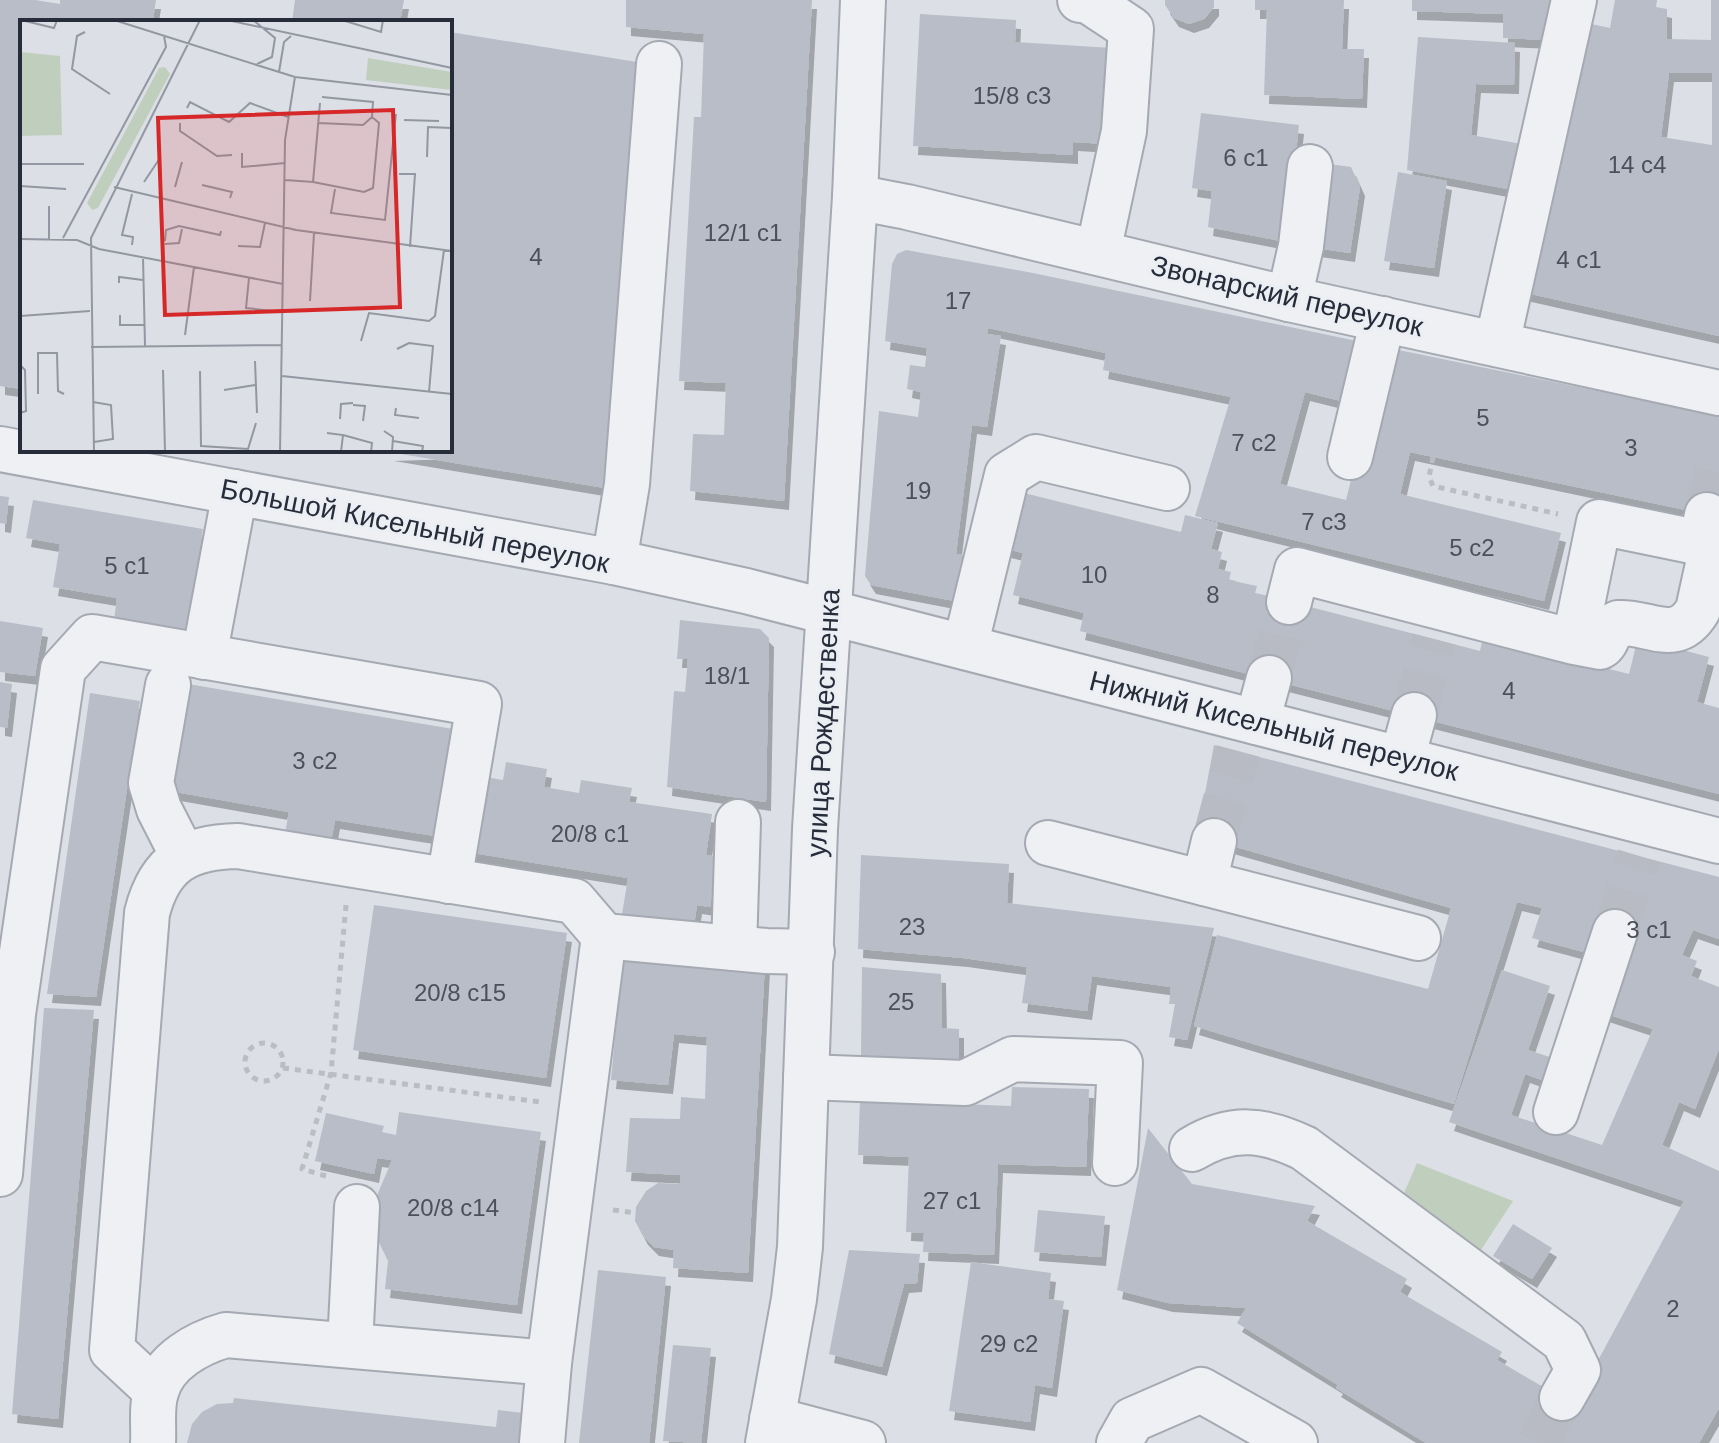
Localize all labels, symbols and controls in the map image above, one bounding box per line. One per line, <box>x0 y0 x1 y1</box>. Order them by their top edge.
inset map <box>20 20 452 452</box>
house number: 15/8 с3 <box>973 82 1051 109</box>
house number: 6 с1 <box>1223 144 1269 171</box>
house number: 14 с4 <box>1608 151 1666 178</box>
house number: 12/1 с1 <box>704 219 782 246</box>
house number: 4 <box>529 243 543 270</box>
house number: 4 с1 <box>1556 246 1602 273</box>
street label: Звонарский переулок <box>1148 250 1427 343</box>
house number: 17 <box>945 287 971 314</box>
house number: 5 <box>1476 404 1490 431</box>
house number: 7 с2 <box>1231 429 1277 456</box>
house number: 3 <box>1624 434 1638 461</box>
street label: Большой Кисельный переулок <box>218 473 613 579</box>
house number: 19 <box>905 477 931 504</box>
house number: 7 с3 <box>1301 508 1347 535</box>
house number: 5 с2 <box>1449 534 1495 561</box>
house number: 5 с1 <box>104 552 150 579</box>
house number: 10 <box>1081 561 1107 588</box>
house number: 8 <box>1206 581 1220 608</box>
street label: улица Рождественка <box>800 587 846 858</box>
house number: 18/1 <box>704 662 750 689</box>
street label: Нижний Кисельный переулок <box>1086 665 1462 787</box>
house number: 4 <box>1502 677 1516 704</box>
house number: 3 с2 <box>292 747 338 774</box>
house number: 20/8 с1 <box>551 820 629 847</box>
house number: 23 <box>899 913 925 940</box>
house number: 3 с1 <box>1626 916 1672 943</box>
house number: 20/8 с15 <box>414 979 506 1006</box>
house number: 25 <box>888 988 914 1015</box>
house number: 27 с1 <box>923 1187 981 1214</box>
house number: 20/8 с14 <box>407 1194 499 1221</box>
house number: 2 <box>1666 1295 1680 1322</box>
house number: 29 с2 <box>980 1330 1038 1357</box>

